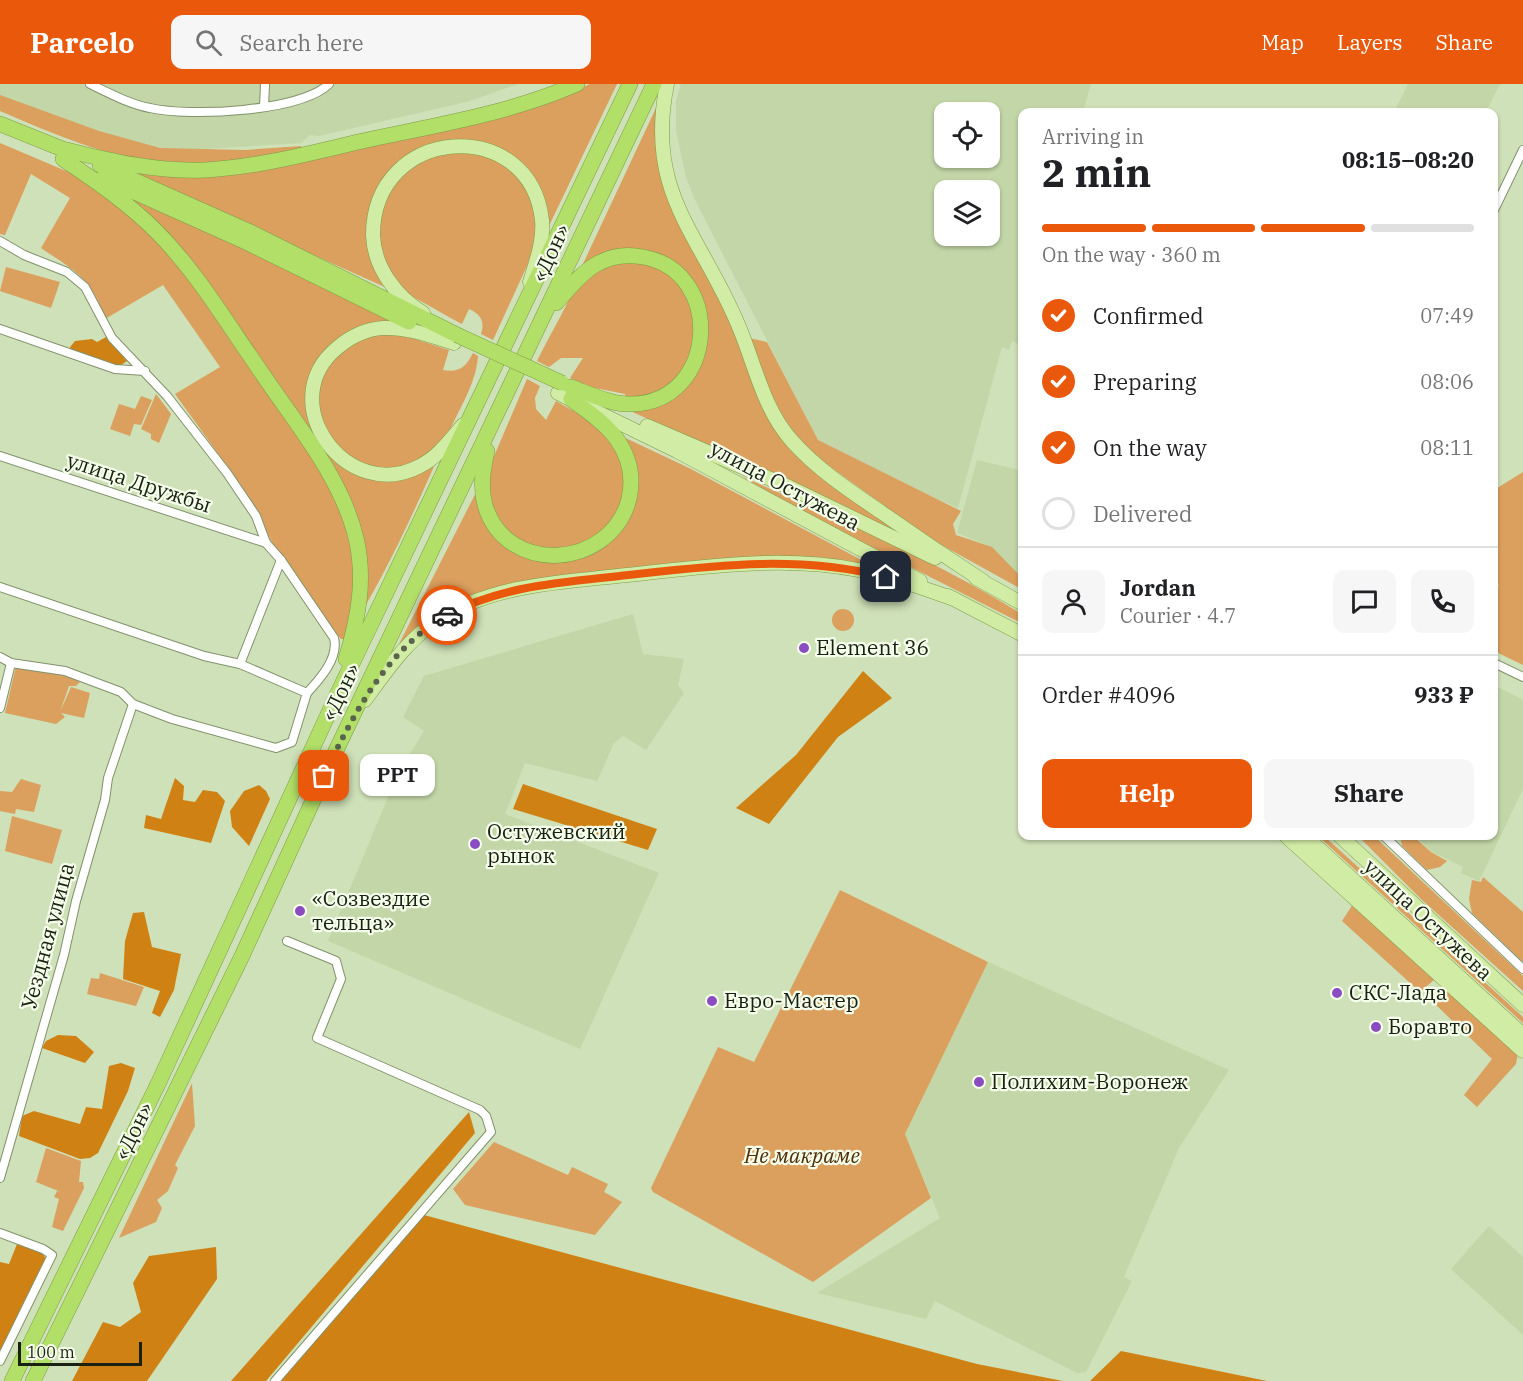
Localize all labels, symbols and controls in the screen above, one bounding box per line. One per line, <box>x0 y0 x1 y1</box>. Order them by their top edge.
search box <box>171 15 591 69</box>
text: Parcelo <box>30 24 135 61</box>
icon: search <box>192 26 225 59</box>
text: Search here <box>240 28 364 57</box>
text: Map <box>1261 28 1304 56</box>
text: Layers <box>1337 28 1403 56</box>
text: Share <box>1436 28 1493 56</box>
map controls <box>934 102 1000 246</box>
button: locate <box>934 102 1000 168</box>
text: Arriving in <box>1042 123 1144 150</box>
text: 08:15–08:20 <box>1342 145 1474 174</box>
text: 2 min <box>1042 147 1151 198</box>
button: layers <box>934 180 1000 246</box>
street label: «Дон» <box>525 219 576 286</box>
text: On the way · 360 m <box>1042 241 1221 268</box>
icon: check <box>1042 299 1075 332</box>
text: Confirmed <box>1093 301 1204 330</box>
text: 07:49 <box>1420 302 1474 329</box>
icon: check <box>1042 365 1075 398</box>
text: Preparing <box>1093 367 1197 396</box>
text: 08:06 <box>1420 368 1474 395</box>
icon: check <box>1042 431 1075 464</box>
text: On the way <box>1093 433 1207 462</box>
street label: улица Остужева <box>705 434 866 537</box>
text: 08:11 <box>1420 434 1474 461</box>
street label: улица Дружбы <box>63 445 215 519</box>
text: Delivered <box>1093 499 1192 528</box>
pin <box>860 551 911 602</box>
icon: home <box>869 560 902 593</box>
button: person <box>1042 570 1105 633</box>
button: chat <box>1333 570 1396 633</box>
button: phone <box>1411 570 1474 633</box>
text: Jordan <box>1120 573 1196 602</box>
courier <box>417 585 477 645</box>
icon: car <box>431 599 464 632</box>
text: Courier · 4.7 <box>1120 602 1236 629</box>
place label: Element 36 <box>816 633 929 661</box>
marker: Element 36 <box>797 641 811 655</box>
street label: «Дон» <box>314 658 366 725</box>
text: Order #4096 <box>1042 680 1176 709</box>
text: 933 ₽ <box>1414 680 1474 709</box>
pin <box>298 750 349 801</box>
callout: РРТ <box>360 755 435 797</box>
icon: bag <box>307 759 340 792</box>
button: Help <box>1042 759 1252 828</box>
button: Share <box>1264 759 1474 828</box>
text: РРТ <box>377 761 418 788</box>
place label: Остужевский рынок <box>487 817 626 869</box>
marker: Остужевский рынок <box>468 837 482 851</box>
street label: улица Остужева <box>1358 852 1499 986</box>
street label: Уездная улица <box>14 859 80 1012</box>
place label: «Созвездие тельца» <box>312 884 430 936</box>
marker: «Созвездие тельца» <box>293 904 307 918</box>
place label: СКС-Лада <box>1349 978 1447 1006</box>
place label: Евро-Мастер <box>724 986 859 1014</box>
marker: СКС-Лада <box>1330 986 1344 1000</box>
marker: Евро-Мастер <box>705 994 719 1008</box>
place label: Боравто <box>1388 1012 1472 1040</box>
marker: Боравто <box>1369 1020 1383 1034</box>
place label: Полихим-Воронеж <box>991 1067 1188 1095</box>
marker: Полихим-Воронеж <box>972 1075 986 1089</box>
street label: «Дон» <box>107 1097 159 1164</box>
park label: Не макраме <box>743 1141 861 1169</box>
scale bar <box>18 1339 142 1366</box>
text: 100 m <box>27 1342 75 1362</box>

